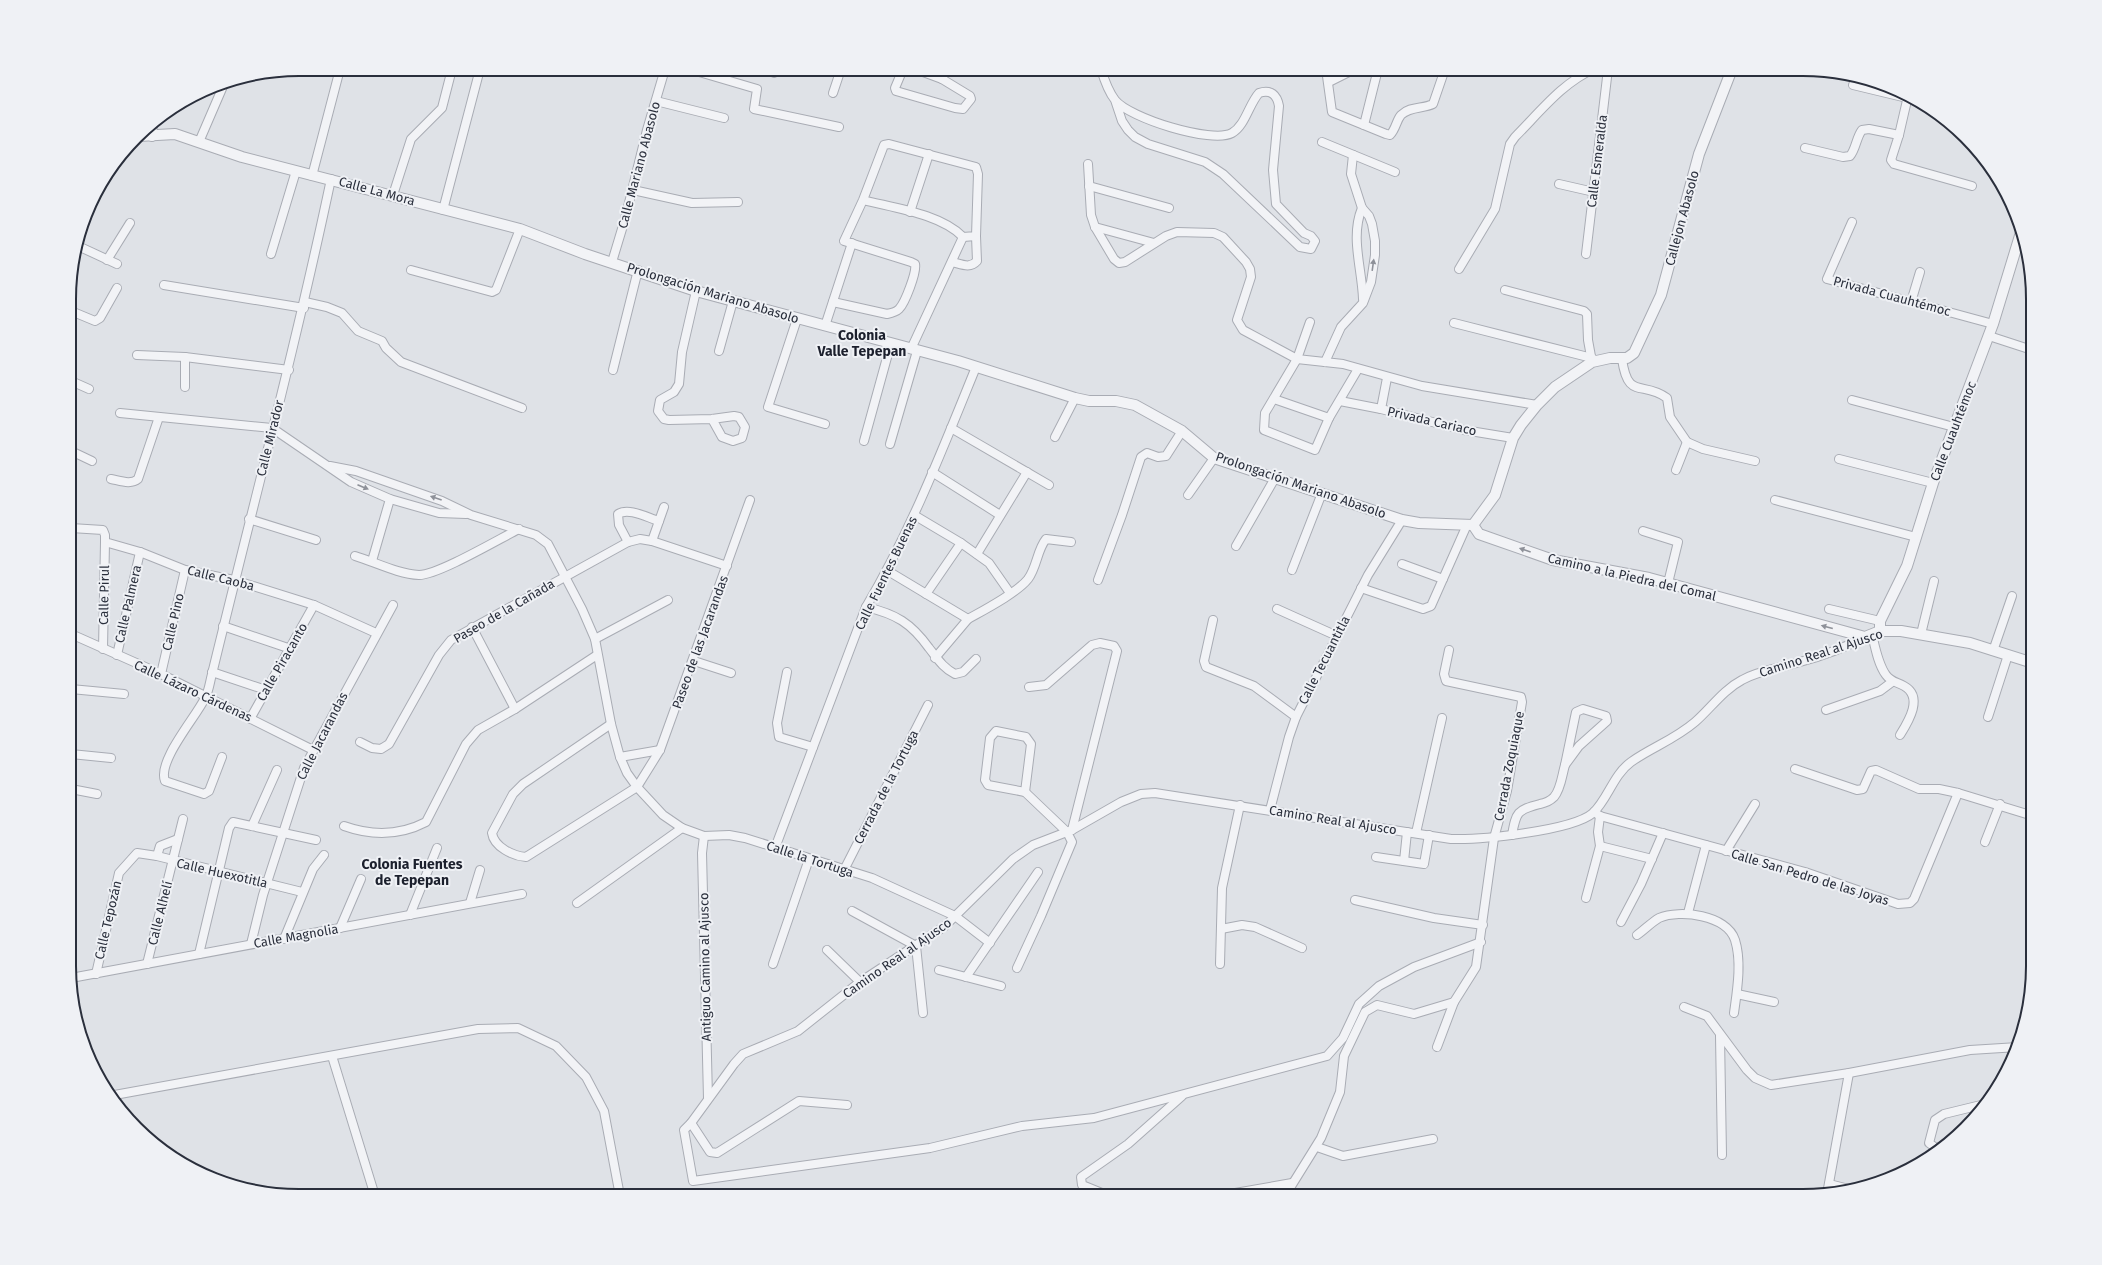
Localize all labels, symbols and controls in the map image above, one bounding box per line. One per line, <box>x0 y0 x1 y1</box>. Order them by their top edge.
street label: Calle Mariano Abasolo <box>615 100 663 230</box>
street label: Calle Esmeralda <box>1584 114 1610 208</box>
street label: Callejon Abasolo <box>1662 169 1702 267</box>
street label: Calle La Mora <box>337 174 417 208</box>
one-way arrow <box>1370 259 1376 272</box>
street label: Prolongación Mariano Abasolo <box>625 260 801 326</box>
street label: Privada Cuauhtémoc <box>1832 273 1952 319</box>
district label: Colonia Valle Tepepan <box>817 327 906 360</box>
street label: Calle Cuauhtémoc <box>1927 379 1979 483</box>
street label: Calle Mirador <box>253 398 287 478</box>
street label: Privada Cariaco <box>1386 403 1478 439</box>
street label: Prolongación Mariano Abasolo <box>1214 449 1388 521</box>
one-way arrow <box>357 484 369 491</box>
one-way arrow <box>429 495 441 501</box>
street label: Calle Fuentes Buenas <box>852 514 920 632</box>
one-way arrow <box>1519 547 1531 553</box>
street label: Camino a la Piedra del Comal <box>1546 550 1718 604</box>
street label: Calle Caoba <box>186 562 256 594</box>
street label: Calle Palmera <box>112 564 144 644</box>
street label: Calle Pirul <box>96 565 112 625</box>
street label: Paseo de las Jacarandas <box>669 573 731 711</box>
street label: Paseo de la Cañada <box>451 576 557 646</box>
street label: Calle Pino <box>159 592 187 652</box>
street label: Calle Tecuantitla <box>1295 613 1353 707</box>
street label: Calle Piracanto <box>254 620 310 704</box>
one-way arrow <box>1821 624 1833 630</box>
street label: Camino Real al Ajusco <box>1757 626 1885 680</box>
street label: Calle Lázaro Cárdenas <box>132 657 254 725</box>
street label: Calle Jacarandas <box>293 690 351 782</box>
street label: Cerrada Zoquiaque <box>1491 710 1527 822</box>
street label: Cerrada de la Tortuga <box>851 727 921 847</box>
street label: Camino Real al Ajusco <box>1268 803 1398 837</box>
street label: Calle la Tortuga <box>764 838 856 880</box>
street label: Calle San Pedro de las Joyas <box>1729 846 1891 908</box>
street label: Calle Huexotitla <box>175 855 269 891</box>
district label: Colonia Fuentes de Tepepan <box>362 856 463 889</box>
street label: Calle Tepozán <box>92 879 124 961</box>
street label: Calle Alhelí <box>145 879 175 947</box>
street label: Antiguo Camino al Ajusco <box>696 892 714 1042</box>
street label: Camino Real al Ajusco <box>840 915 954 1001</box>
street label: Calle Magnolia <box>252 921 340 951</box>

